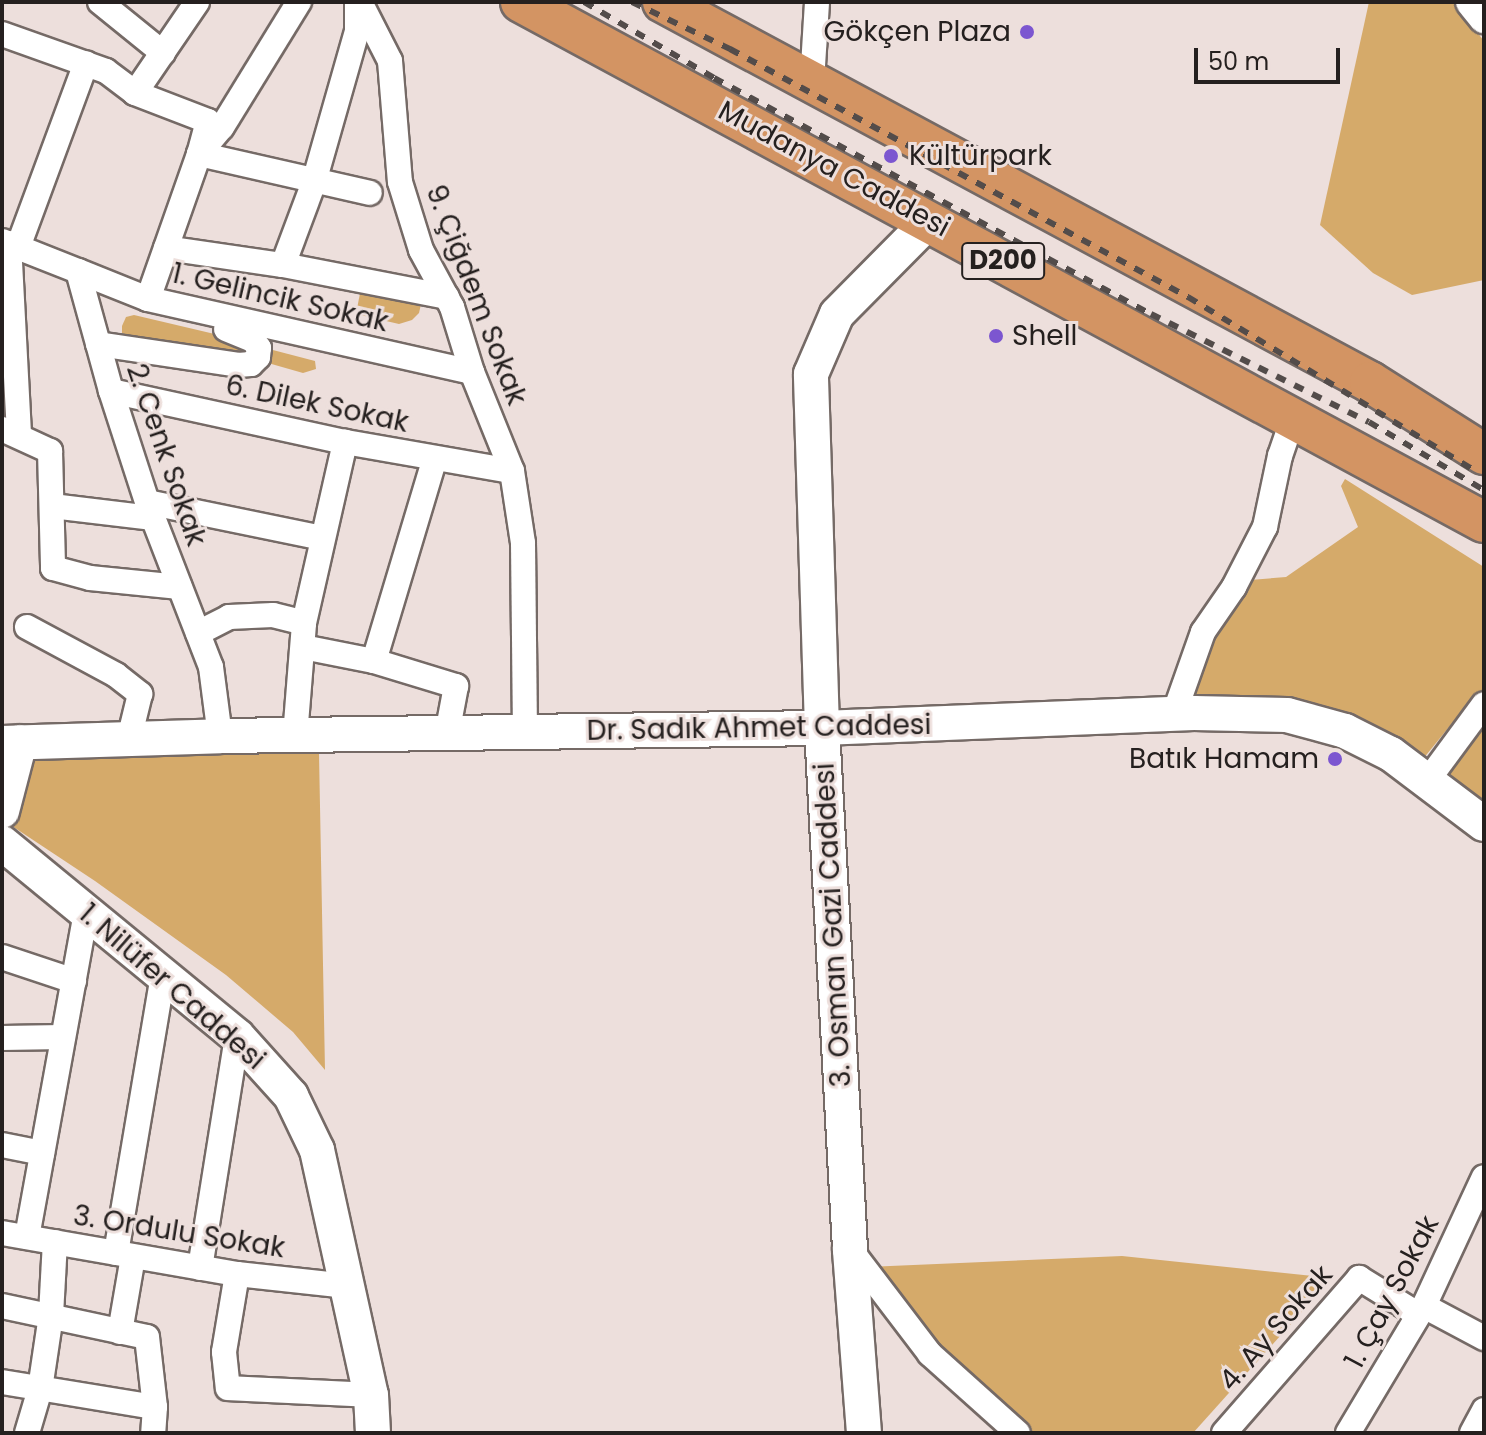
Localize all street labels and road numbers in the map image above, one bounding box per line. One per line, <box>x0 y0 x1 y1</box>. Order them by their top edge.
street label: Mudanya Caddesi <box>713 94 955 244</box>
street label: 9. Çiğdem Sokak <box>419 180 533 410</box>
road number: D200 <box>961 239 1045 283</box>
street label: 1. Gelincik Sokak <box>169 257 391 339</box>
street label: 2. Cenk Sokak <box>119 360 213 550</box>
street label: 6. Dilek Sokak <box>222 368 412 440</box>
street label: Dr. Sadık Ahmet Caddesi <box>586 708 932 748</box>
street label: 3. Osman Gazi Caddesi <box>808 762 858 1088</box>
street label: 1. Nilüfer Caddesi <box>72 897 272 1077</box>
street label: 3. Ordulu Sokak <box>71 1199 287 1265</box>
street label: 1. Çay Sokak <box>1338 1210 1446 1374</box>
street label: 4. Ay Sokak <box>1212 1258 1340 1398</box>

